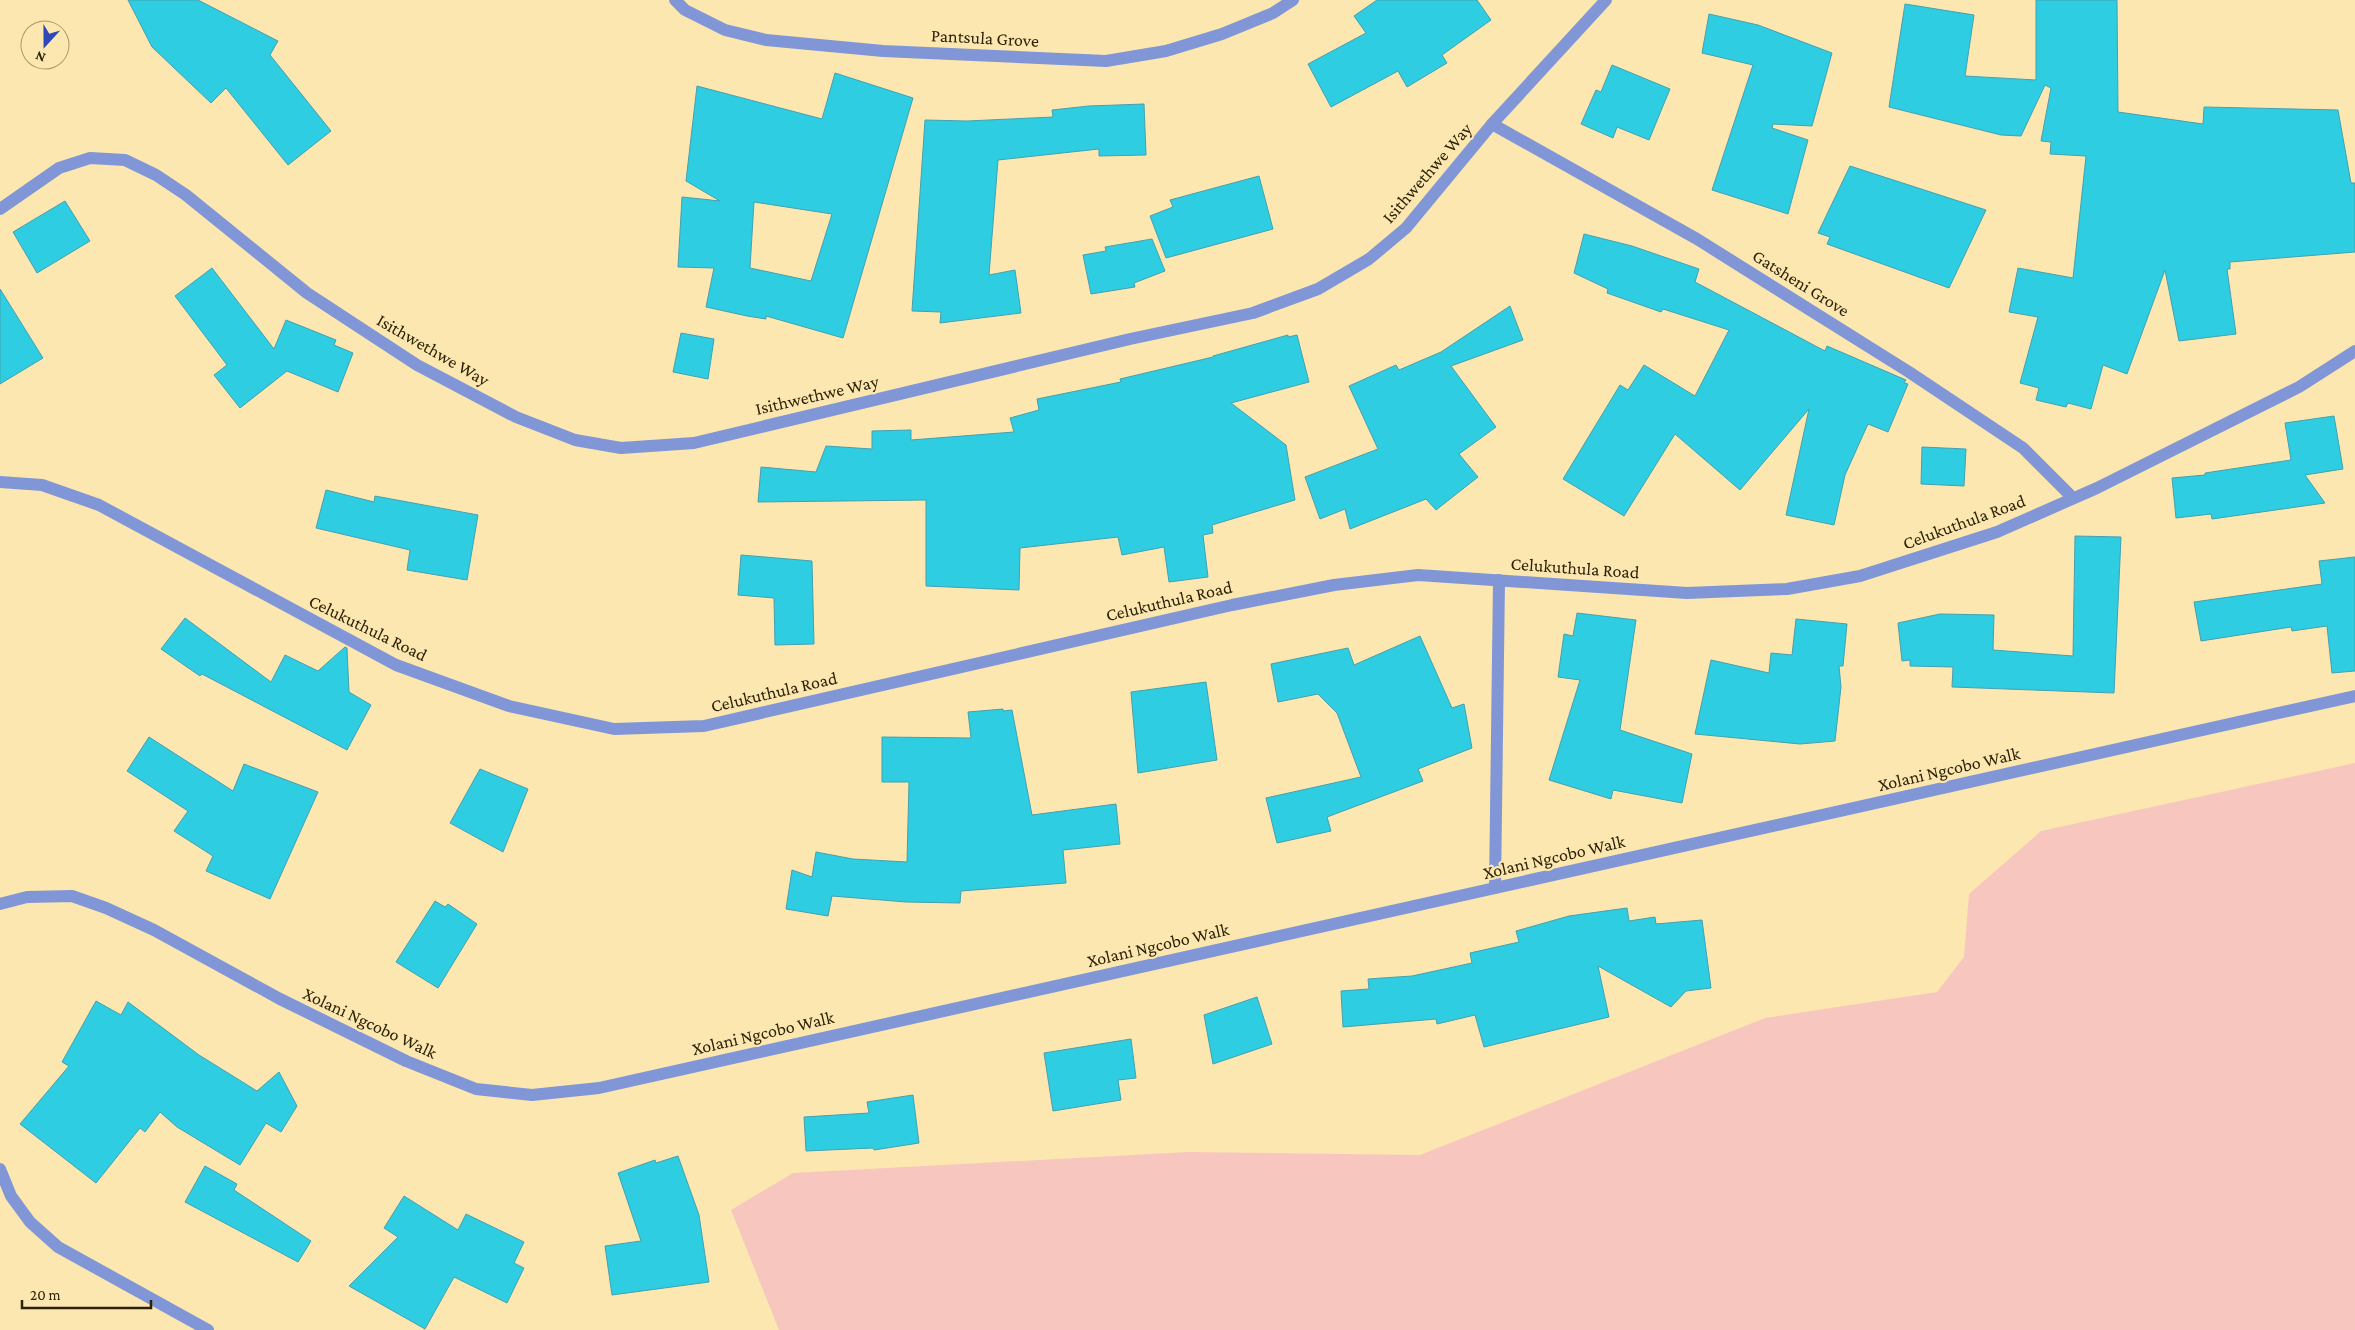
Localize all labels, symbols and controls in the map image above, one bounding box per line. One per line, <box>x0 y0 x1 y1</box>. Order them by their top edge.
north arrow <box>20 20 70 70</box>
street label: Pantsula Grove <box>931 25 1040 51</box>
text: N <box>33 48 48 66</box>
street label: Isithwethwe Way <box>1378 118 1476 227</box>
street label: Gatsheni Grove <box>1749 245 1853 321</box>
street label: Isithwethwe Way <box>373 310 493 391</box>
street label: Isithwethwe Way <box>753 371 881 419</box>
street label: Celukuthula Road <box>1900 490 2028 553</box>
street label: Celukuthula Road <box>1510 554 1640 583</box>
street label: Celukuthula Road <box>1104 577 1235 625</box>
street label: Celukuthula Road <box>306 591 431 665</box>
street label: Celukuthula Road <box>709 668 840 716</box>
street label: Xolani Ngcobo Walk <box>1876 743 2022 795</box>
street label: Xolani Ngcobo Walk <box>1481 831 1627 883</box>
street label: Xolani Ngcobo Walk <box>1085 919 1231 971</box>
street label: Xolani Ngcobo Walk <box>300 983 440 1063</box>
street label: Xolani Ngcobo Walk <box>690 1007 836 1059</box>
scale bar <box>22 1278 151 1310</box>
text: 20 m <box>30 1287 61 1303</box>

